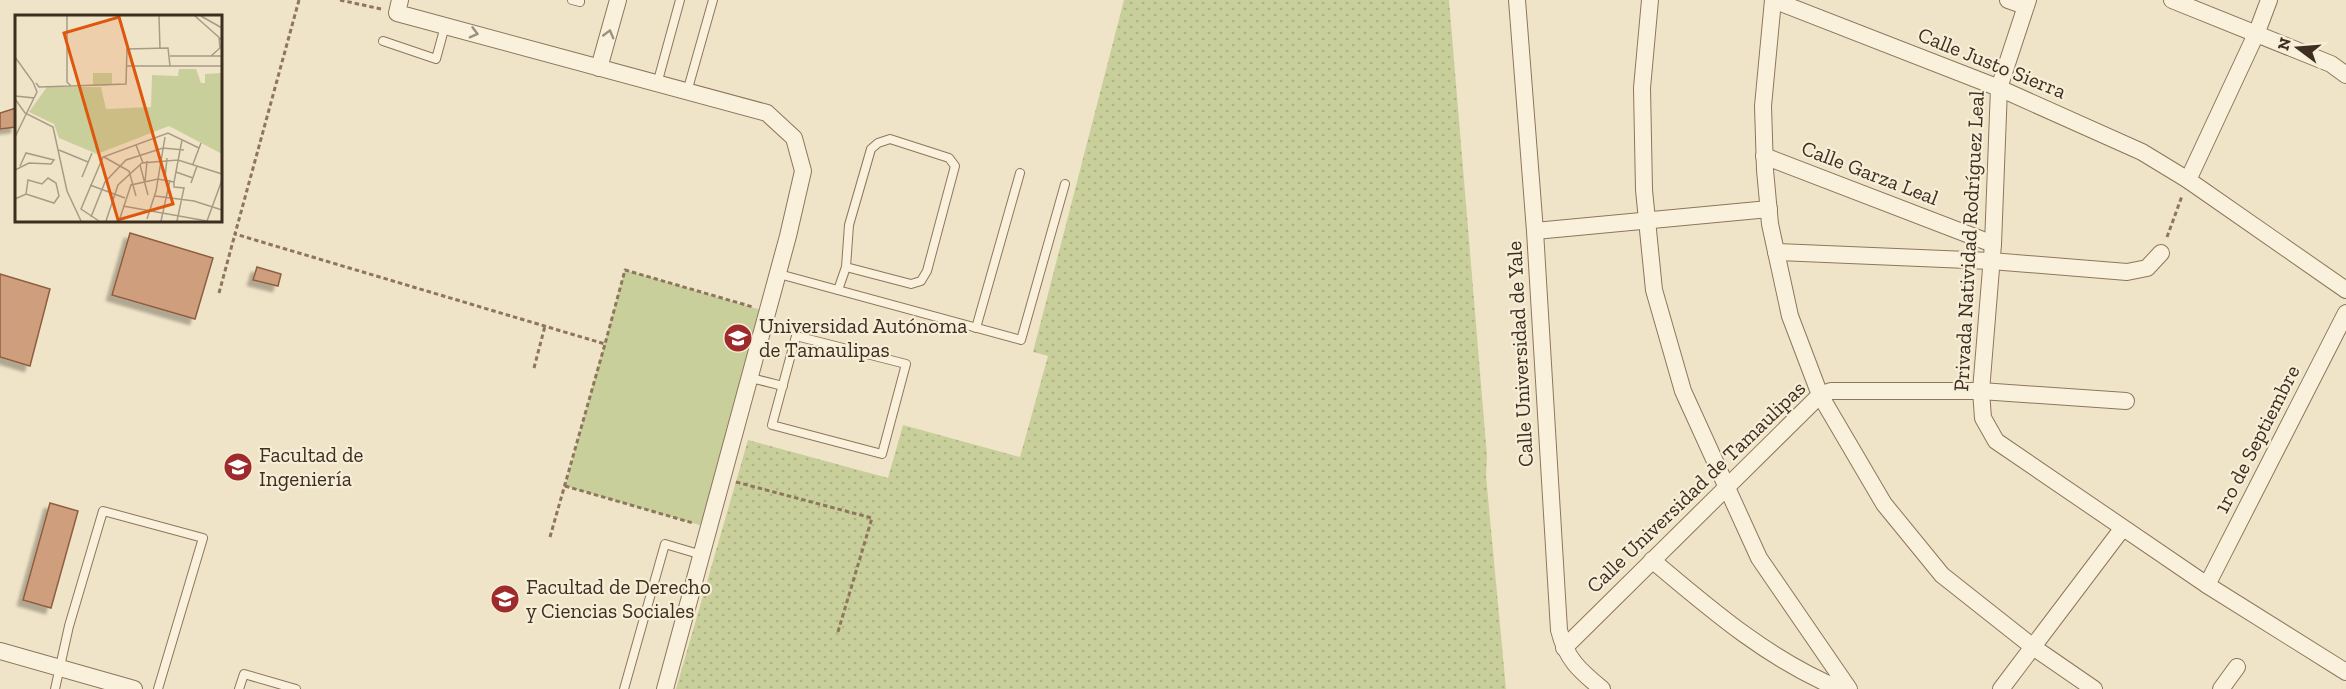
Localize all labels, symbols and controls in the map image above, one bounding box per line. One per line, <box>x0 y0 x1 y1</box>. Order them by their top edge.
inset map <box>15 15 222 222</box>
north arrow <box>2268 18 2328 78</box>
street label: Calle Justo Sierra <box>1915 21 2070 104</box>
one-way arrow <box>469 26 479 39</box>
one-way arrow <box>601 29 614 39</box>
text: N <box>2273 36 2295 52</box>
street label: Privada Natividad Rodríguez Leal <box>1948 89 1989 392</box>
street label: Calle Garza Leal <box>1798 135 1943 210</box>
street label: Calle Universidad de Yale <box>1501 240 1538 468</box>
place label: Universidad Autónoma de Tamaulipas <box>759 313 967 362</box>
school or university icon: Universidad Autónoma de Tamaulipas <box>722 322 754 354</box>
street label: 1ro de Septiembre <box>2208 360 2305 517</box>
street label: Calle Universidad de Tamaulipas <box>1581 375 1810 598</box>
place label: Facultad de Ingeniería <box>259 442 363 491</box>
school or university icon: Facultad de Ingeniería <box>222 451 254 483</box>
place label: Facultad de Derecho y Ciencias Sociales <box>526 574 711 623</box>
school or university icon: Facultad de Derecho y Ciencias Sociales <box>489 583 521 615</box>

